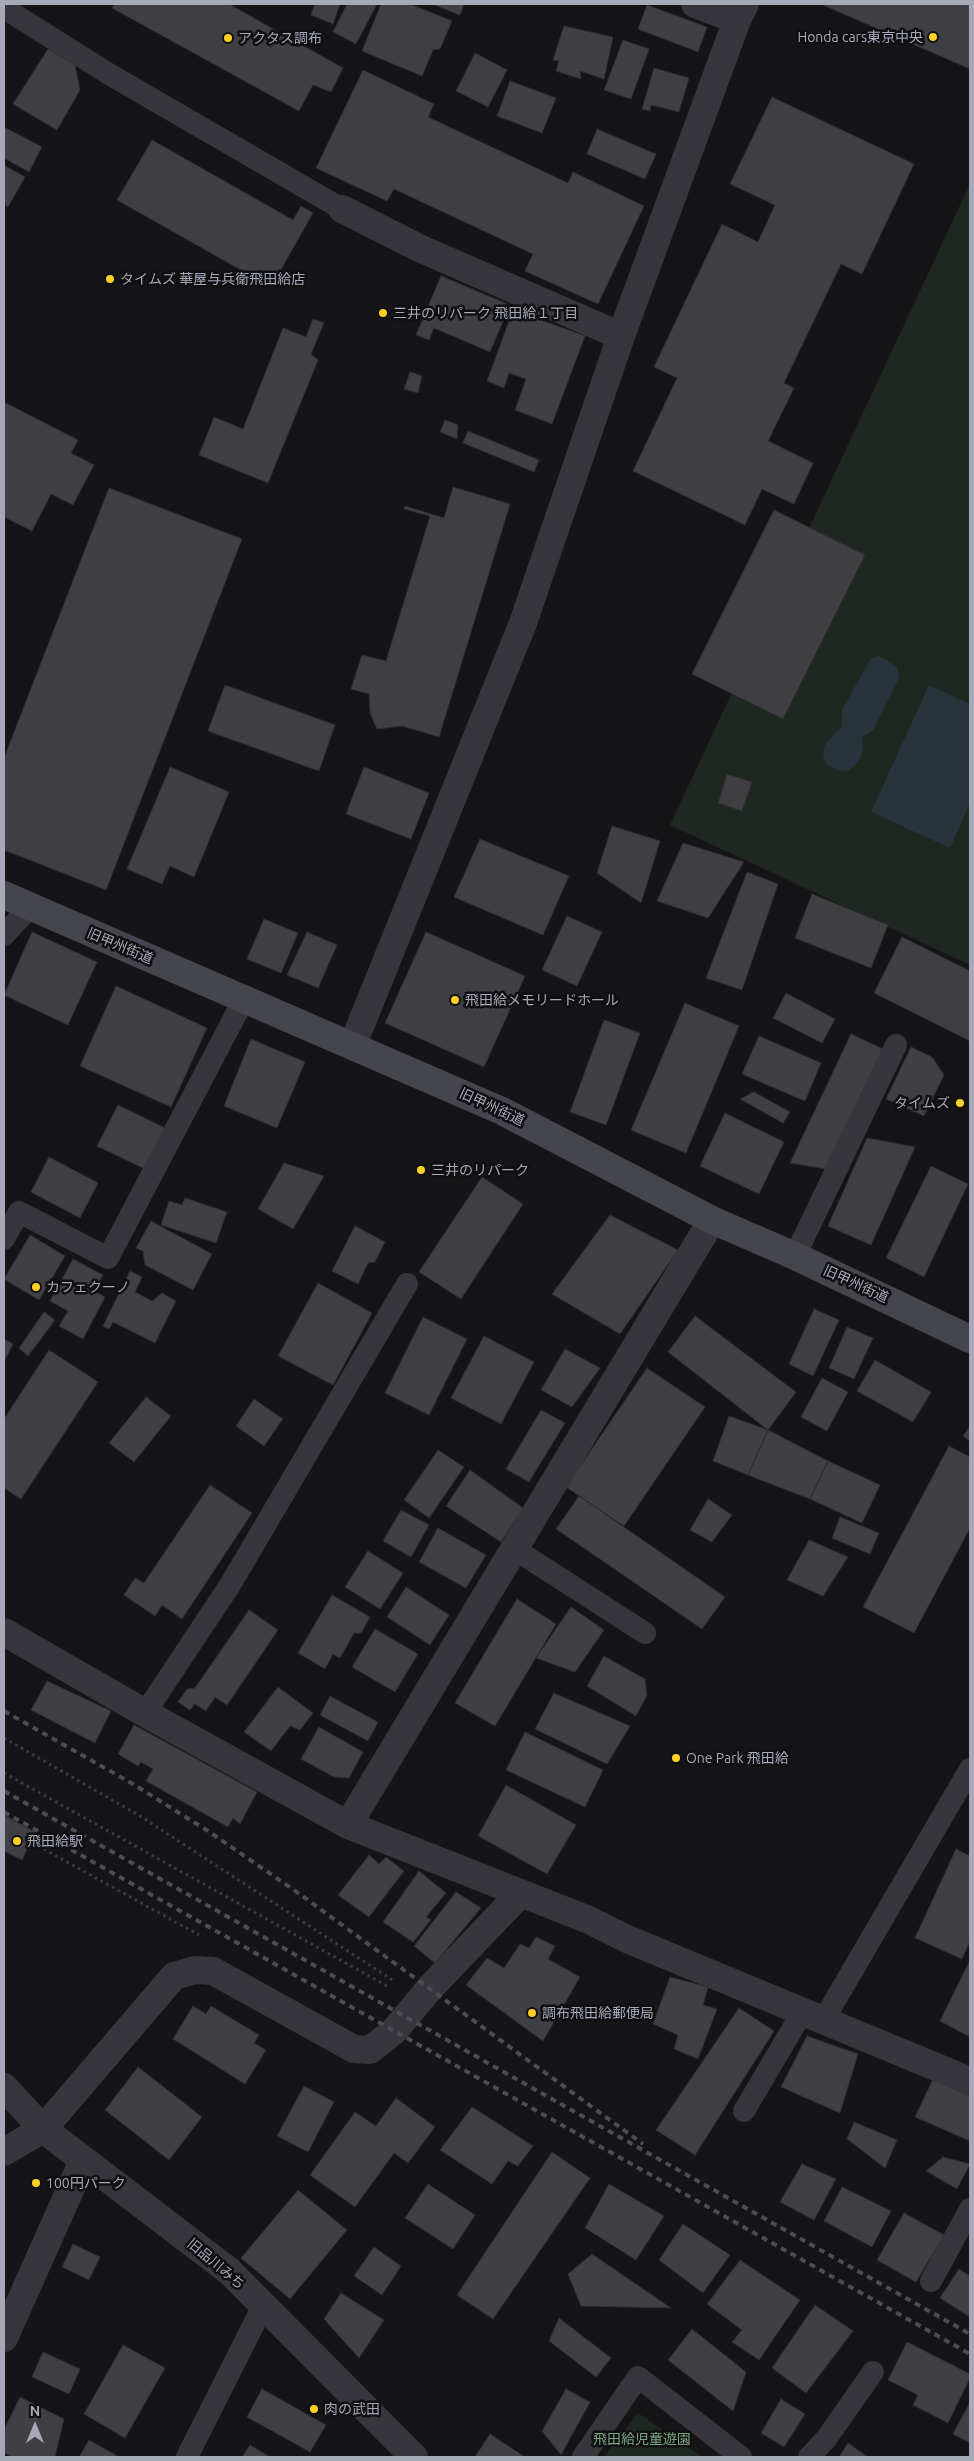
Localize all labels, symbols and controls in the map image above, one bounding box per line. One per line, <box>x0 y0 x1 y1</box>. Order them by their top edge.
place label: Honda cars東京中央 <box>797 29 923 45</box>
place label: アクタス調布 <box>238 30 322 46</box>
marker: Honda cars東京中央 <box>927 31 939 43</box>
marker: アクタス調布 <box>222 32 234 44</box>
place label: タイムズ 華屋与兵衛飛田給店 <box>120 271 305 287</box>
marker: タイムズ 華屋与兵衛飛田給店 <box>104 273 116 285</box>
place label: 三井のリパーク 飛田給１丁目 <box>393 305 578 321</box>
marker: 三井のリパーク 飛田給１丁目 <box>377 307 389 319</box>
street label: 旧甲州街道 <box>85 925 155 967</box>
place label: 飛田給メモリードホール <box>465 992 619 1008</box>
marker: 飛田給メモリードホール <box>449 994 461 1006</box>
street label: 旧甲州街道 <box>457 1085 527 1129</box>
place label: タイムズ <box>894 1095 950 1111</box>
marker: タイムズ <box>954 1097 966 1109</box>
place label: 三井のリパーク <box>431 1162 529 1178</box>
marker: 三井のリパーク <box>415 1164 427 1176</box>
street label: 旧甲州街道 <box>821 1262 891 1306</box>
place label: カフェクーノ <box>46 1279 130 1295</box>
marker: カフェクーノ <box>30 1281 42 1293</box>
place label: One Park 飛田給 <box>686 1750 789 1766</box>
marker: One Park 飛田給 <box>670 1752 682 1764</box>
place label: 飛田給駅 <box>27 1833 83 1849</box>
marker: 飛田給駅 <box>11 1835 23 1847</box>
place label: 調布飛田給郵便局 <box>542 2005 654 2021</box>
marker: 調布飛田給郵便局 <box>526 2007 538 2019</box>
place label: 100円パーク <box>46 2175 126 2191</box>
marker: 100円パーク <box>30 2177 42 2189</box>
street label: 旧品川みち <box>184 2235 248 2293</box>
north arrow <box>10 2401 60 2451</box>
place label: 肉の武田 <box>324 2401 380 2417</box>
text: N <box>30 2403 40 2419</box>
marker: 肉の武田 <box>308 2403 320 2415</box>
park label: 飛田給児童遊園 <box>593 2431 691 2447</box>

